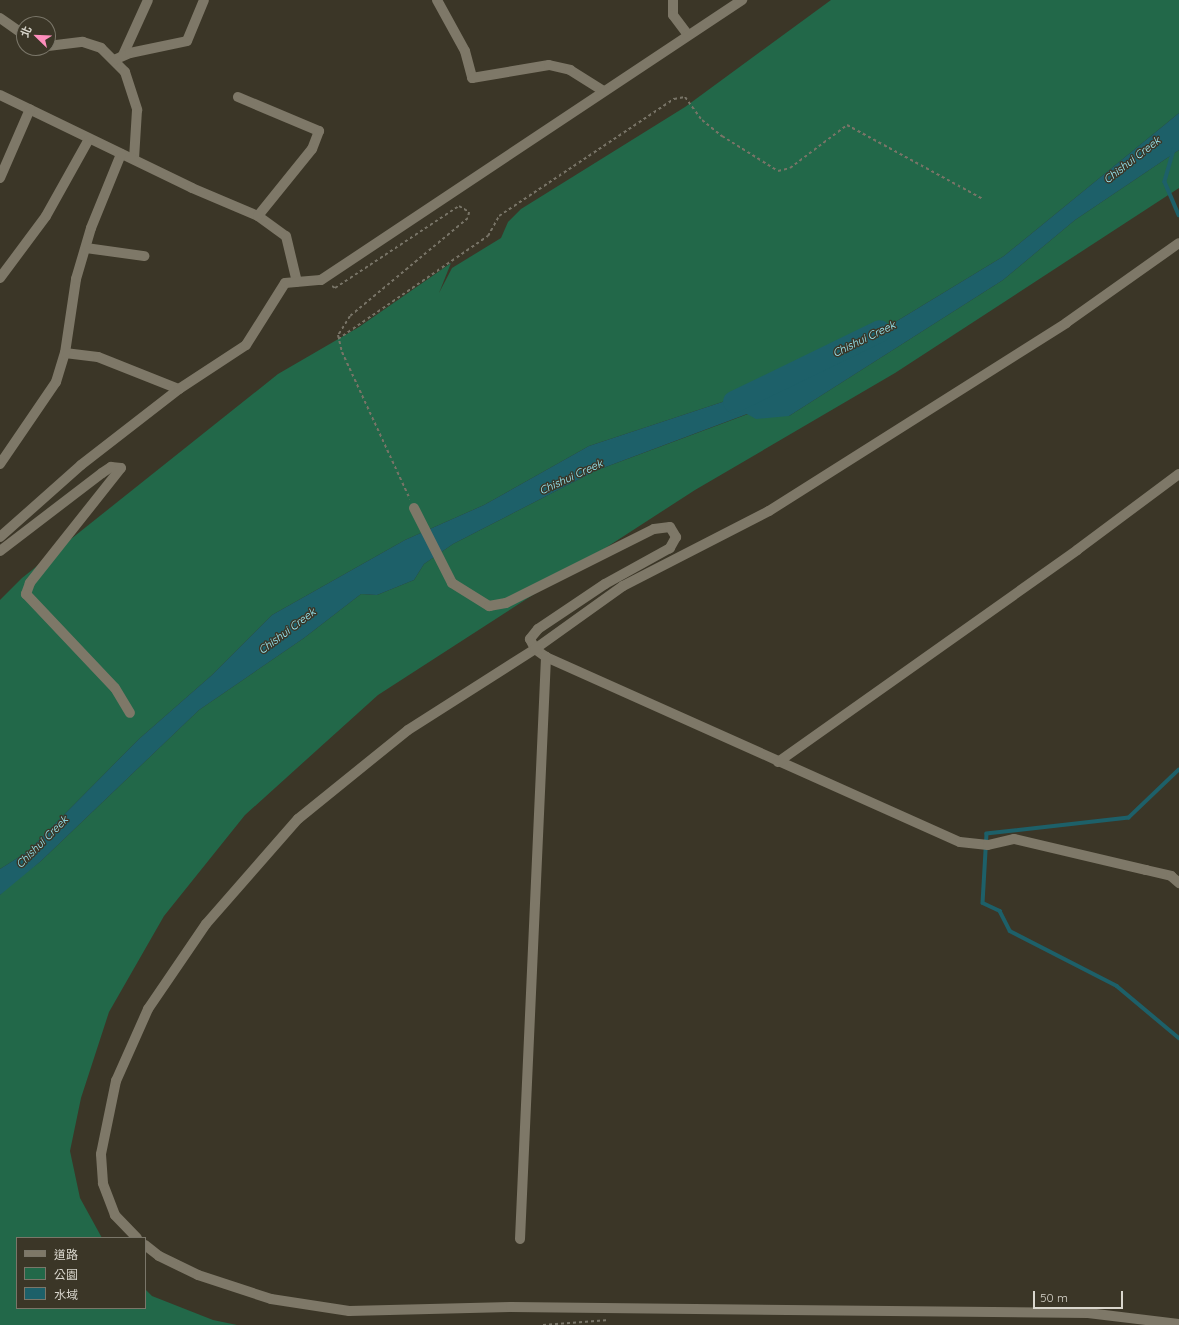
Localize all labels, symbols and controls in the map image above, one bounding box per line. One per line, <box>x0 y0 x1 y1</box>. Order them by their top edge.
north arrow <box>16 16 56 56</box>
text: 北 <box>17 24 34 39</box>
water label: Chishui Creek <box>1101 134 1163 186</box>
water label: Chishui Creek <box>830 318 898 360</box>
water label: Chishui Creek <box>537 457 605 497</box>
water label: Chishui Creek <box>256 605 318 657</box>
water label: Chishui Creek <box>13 813 71 871</box>
legend <box>16 1237 146 1309</box>
text: 道路 <box>54 1247 78 1262</box>
text: 公園 <box>54 1267 78 1282</box>
scale bar <box>1035 1283 1125 1309</box>
text: 水域 <box>54 1287 78 1302</box>
text: 50 m <box>1040 1290 1068 1305</box>

